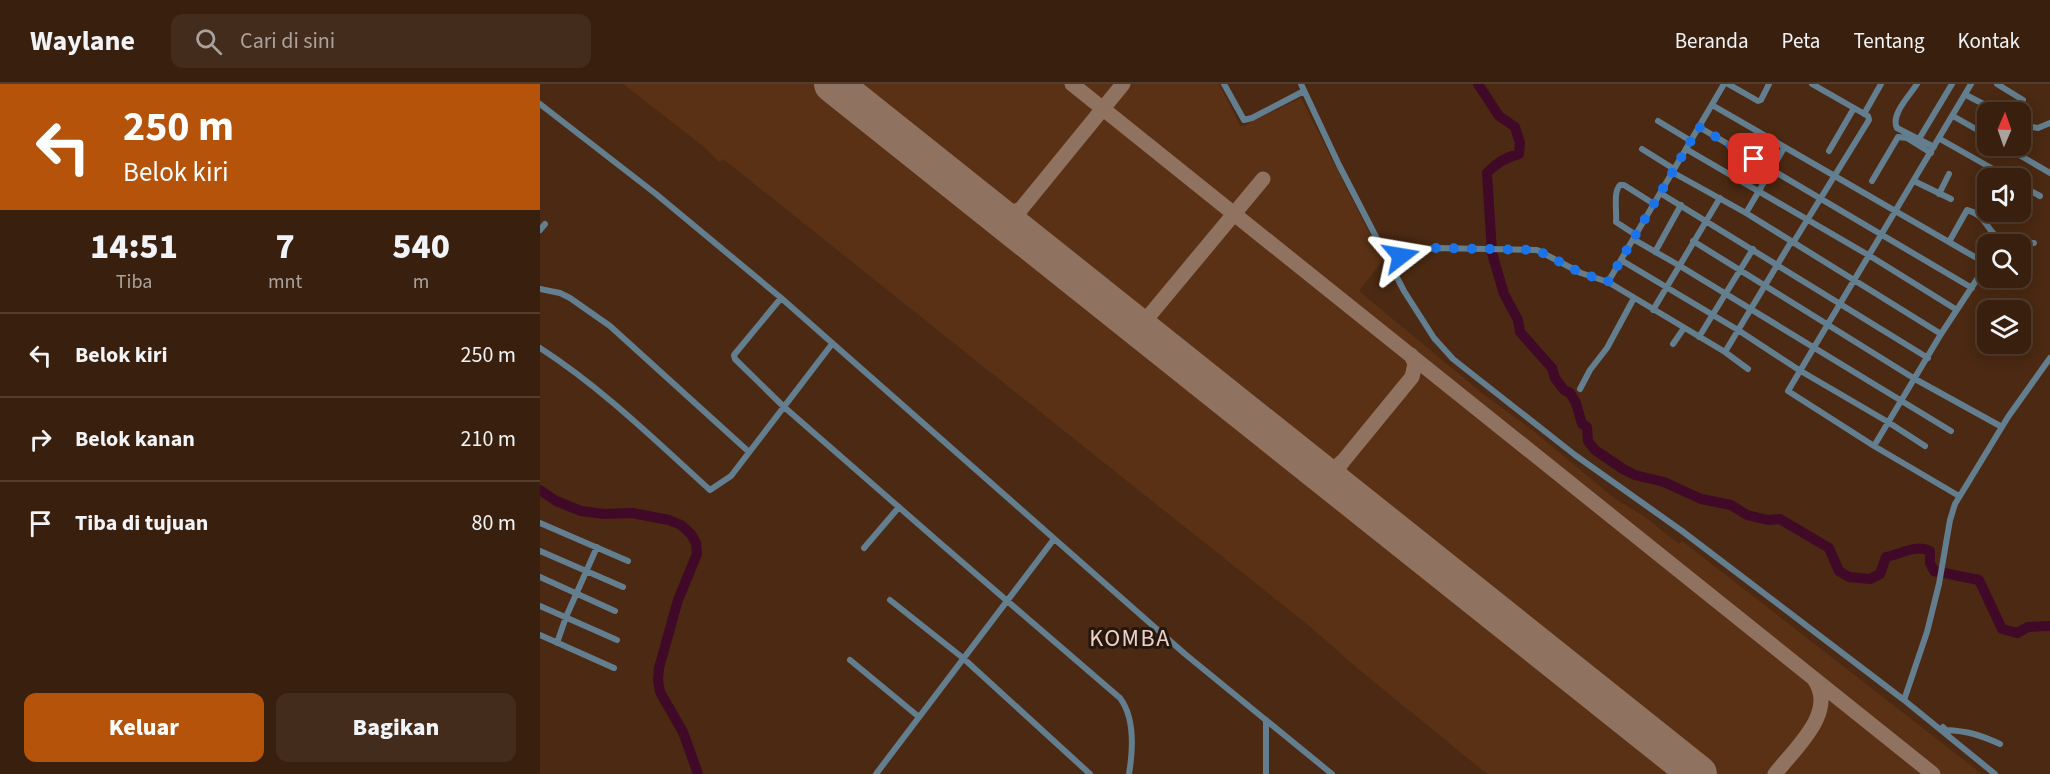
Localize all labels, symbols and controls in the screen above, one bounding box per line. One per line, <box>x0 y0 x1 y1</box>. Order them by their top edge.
search box <box>171 14 591 68</box>
text: Waylane <box>30 21 135 61</box>
icon: search <box>192 25 225 58</box>
text: Cari di sini <box>240 25 335 57</box>
text: Beranda <box>1675 26 1749 56</box>
text: Peta <box>1782 26 1820 56</box>
text: Tentang <box>1853 26 1924 56</box>
text: Kontak <box>1957 26 2020 56</box>
text: 250 m <box>123 97 234 157</box>
north arrow <box>1977 102 2031 156</box>
map controls <box>1977 102 2031 354</box>
icon: left <box>24 108 102 186</box>
pin <box>1728 133 1779 184</box>
icon: arrive <box>1737 142 1770 175</box>
text: Belok kiri <box>123 153 229 192</box>
button: sound <box>1977 168 2031 222</box>
text: 14:51 <box>90 221 178 272</box>
text: 7 <box>276 221 295 272</box>
text: 540 <box>392 221 450 272</box>
position arrow <box>1369 224 1433 288</box>
button: search <box>1977 234 2031 288</box>
text: Tiba <box>116 268 152 296</box>
text: mnt <box>268 268 302 296</box>
text: m <box>413 268 429 296</box>
button: layers <box>1977 300 2031 354</box>
icon: left <box>24 339 57 372</box>
text: Belok kiri <box>75 339 168 371</box>
text: 250 m <box>461 339 516 371</box>
icon: right <box>24 423 57 456</box>
text: Belok kanan <box>75 423 195 455</box>
text: 210 m <box>461 423 516 455</box>
icon: arrive <box>24 507 57 540</box>
text: Tiba di tujuan <box>75 507 208 539</box>
text: 80 m <box>471 507 516 539</box>
district label: KOMBA <box>1089 621 1171 656</box>
button: Keluar <box>24 693 264 762</box>
button: Bagikan <box>276 693 516 762</box>

